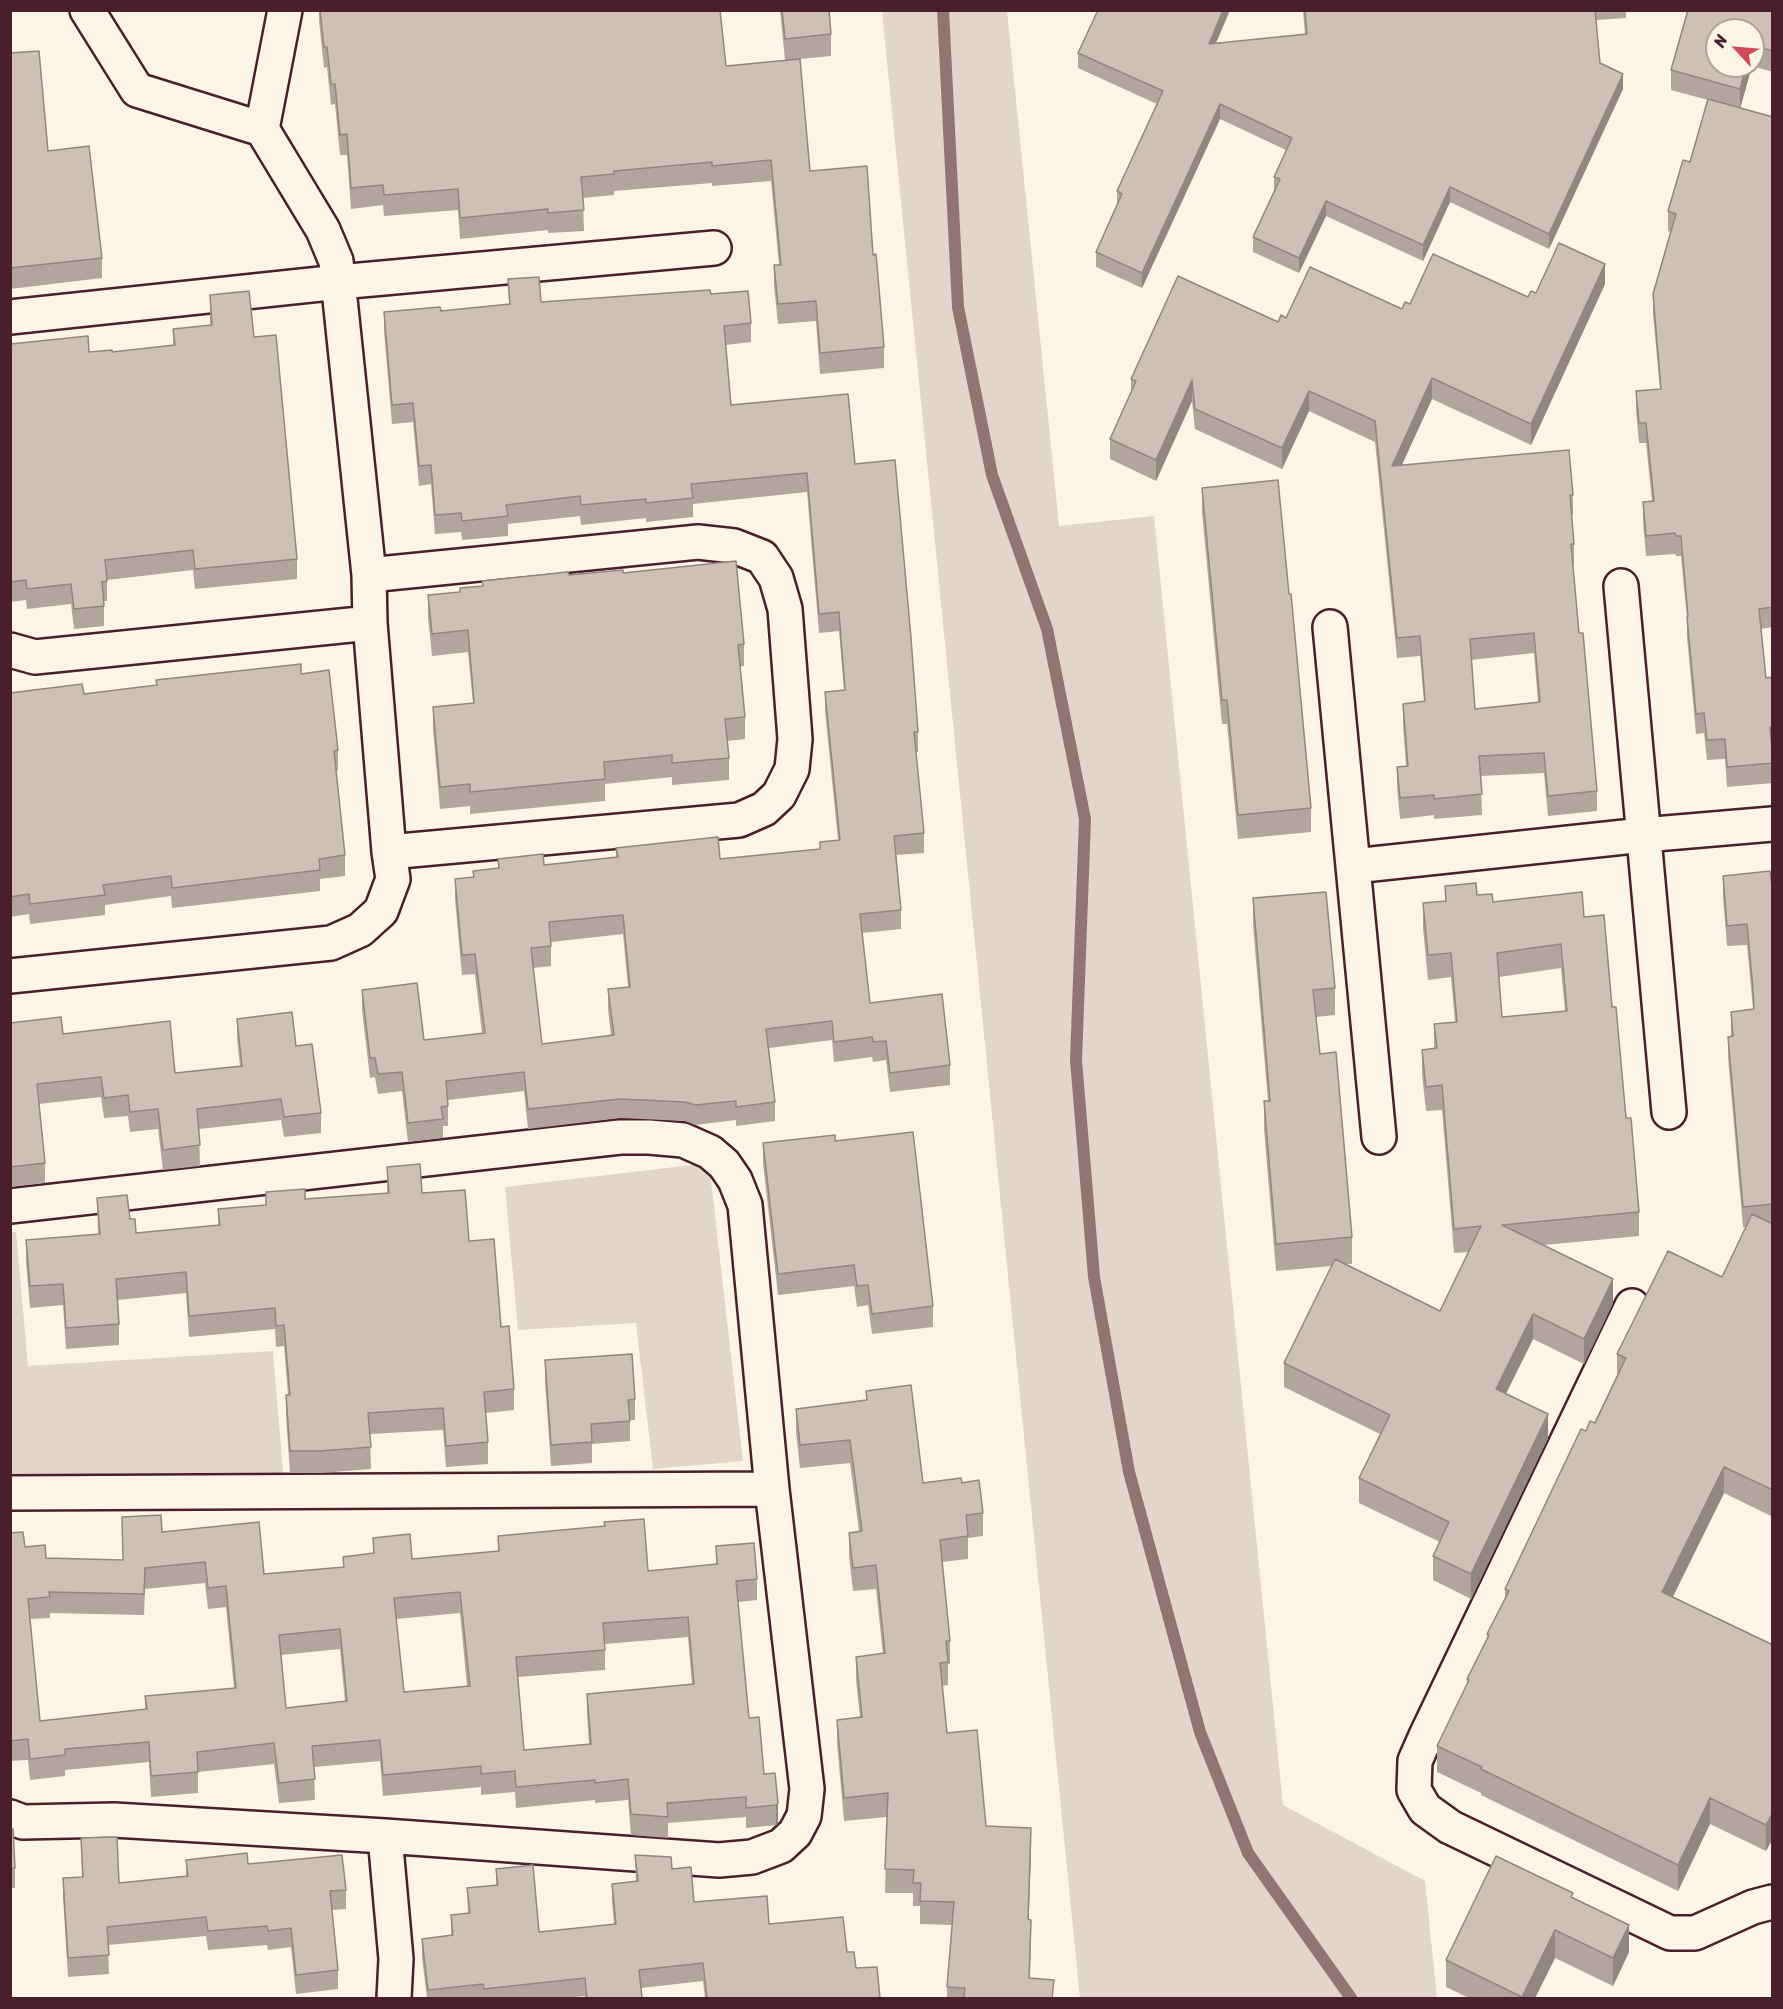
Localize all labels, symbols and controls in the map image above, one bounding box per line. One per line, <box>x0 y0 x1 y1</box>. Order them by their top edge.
north arrow <box>1705 18 1765 78</box>
text: N <box>1705 29 1736 52</box>

